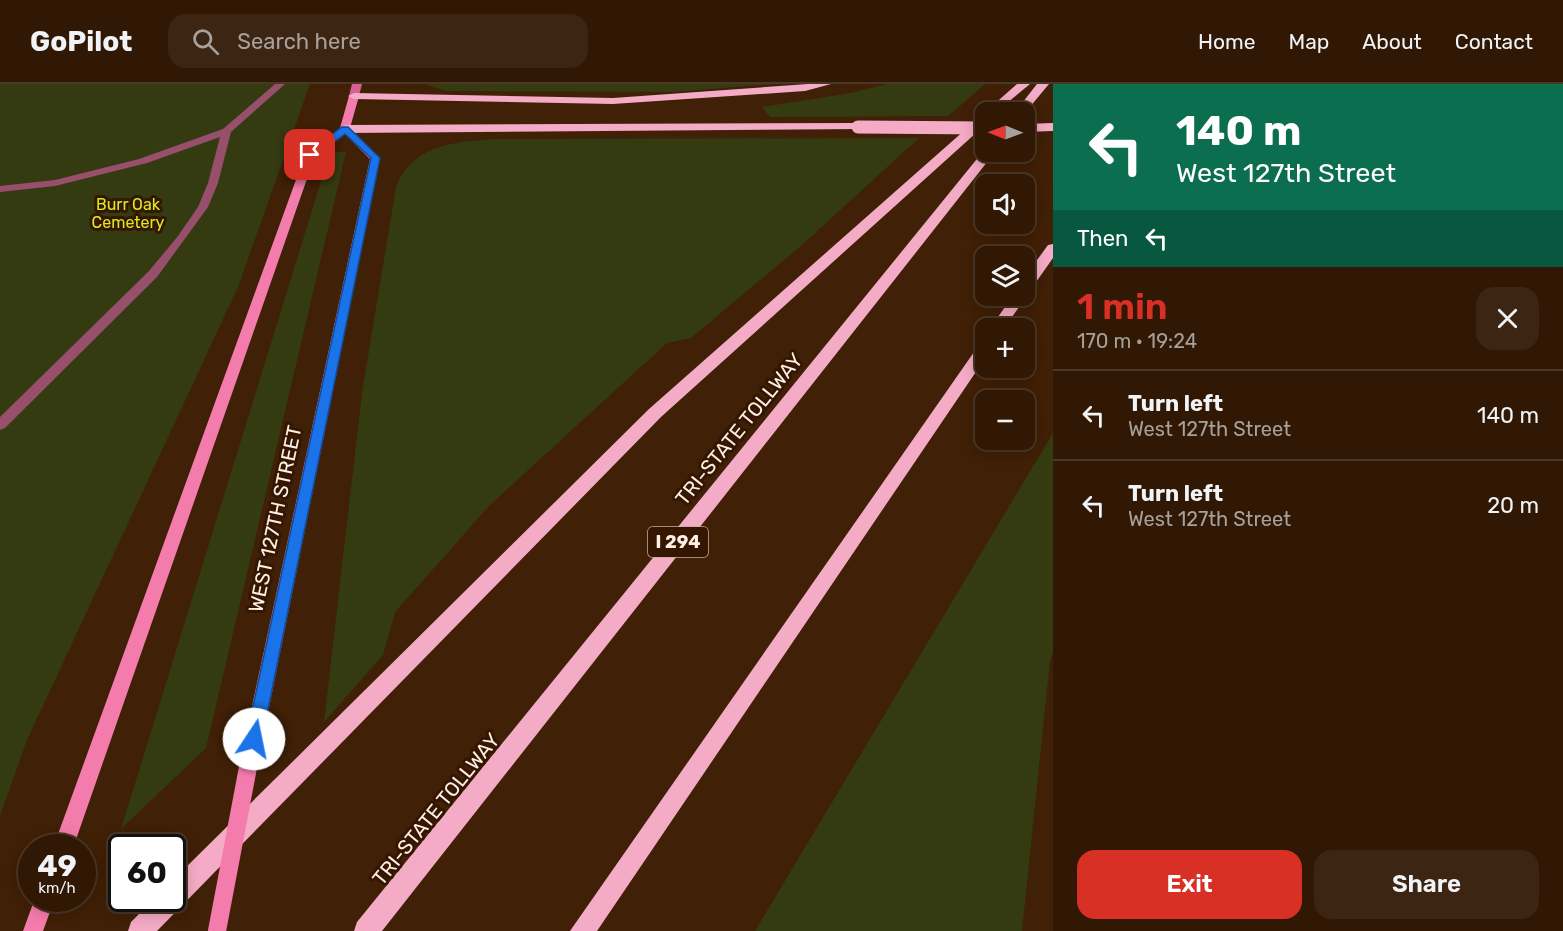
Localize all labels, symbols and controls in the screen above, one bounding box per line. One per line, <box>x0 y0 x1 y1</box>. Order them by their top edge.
search box <box>168 14 588 68</box>
text: GoPilot <box>30 25 132 58</box>
icon: search <box>189 25 222 58</box>
text: Search here <box>237 28 361 55</box>
text: Home <box>1198 29 1255 54</box>
text: Map <box>1288 29 1329 54</box>
text: About <box>1362 29 1422 54</box>
text: Contact <box>1455 29 1533 54</box>
north arrow <box>975 102 1035 162</box>
map controls <box>975 102 1035 450</box>
text: 140 m <box>1176 106 1302 156</box>
icon: left <box>1077 108 1155 186</box>
pin <box>284 129 335 180</box>
icon: arrive <box>293 138 326 171</box>
text: West 127th Street <box>1176 157 1396 189</box>
button: sound <box>975 174 1035 234</box>
park label: Burr Oak Cemetery <box>92 195 165 232</box>
icon: left <box>1140 222 1173 255</box>
text: Then <box>1077 225 1128 252</box>
button: layers <box>975 246 1035 306</box>
text: 1 min <box>1077 285 1168 328</box>
button: close <box>1476 287 1539 350</box>
button: + <box>975 318 1035 378</box>
text: 170 m · 19:24 <box>1077 329 1197 353</box>
street label: TRI-STATE TOLLWAY <box>670 348 808 510</box>
button: − <box>975 390 1035 450</box>
text: Turn left <box>1128 390 1223 417</box>
icon: left <box>1077 399 1110 432</box>
text: 140 m <box>1477 402 1539 429</box>
text: West 127th Street <box>1128 417 1291 441</box>
street label: WEST 127TH STREET <box>243 423 307 615</box>
text: Turn left <box>1128 480 1223 507</box>
icon: left <box>1077 489 1110 522</box>
text: 20 m <box>1487 492 1539 519</box>
text: West 127th Street <box>1128 507 1291 531</box>
road number: I 294 <box>648 527 708 557</box>
position arrow <box>222 707 286 771</box>
street label: TRI-STATE TOLLWAY <box>367 728 505 890</box>
speed limit sign: 60 <box>108 834 186 912</box>
text: 49 <box>37 848 77 884</box>
button: Exit <box>1077 850 1302 919</box>
button: Share <box>1314 850 1539 919</box>
text: km/h <box>38 879 76 897</box>

